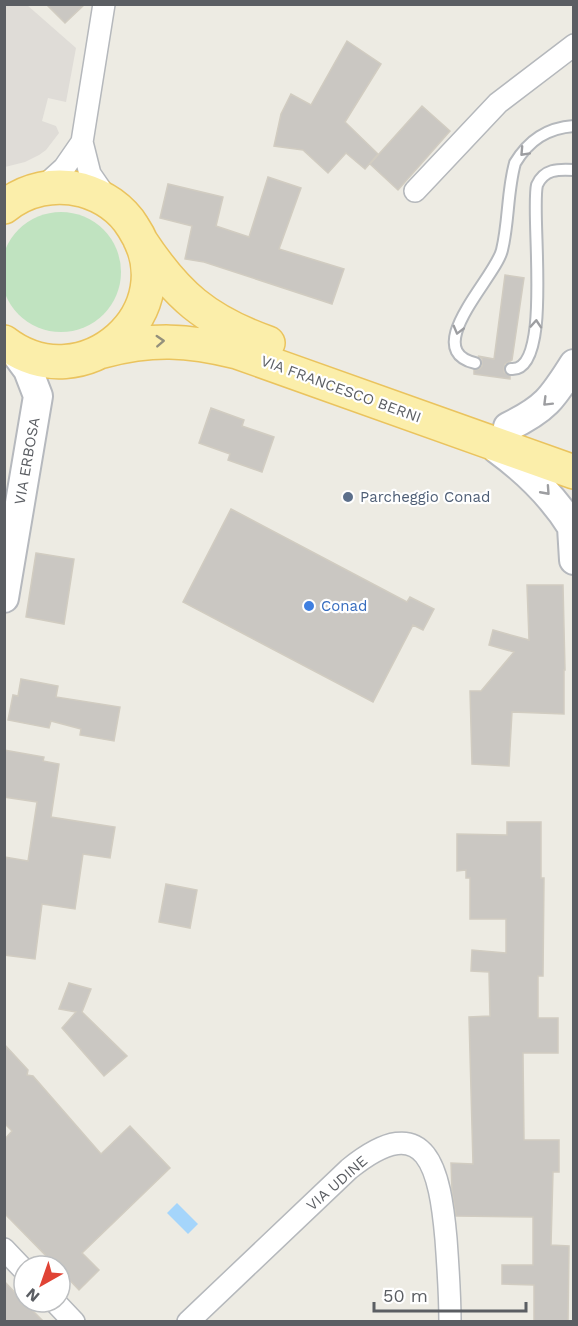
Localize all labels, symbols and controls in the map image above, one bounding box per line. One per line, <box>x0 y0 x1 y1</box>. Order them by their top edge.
one-way arrow <box>520 145 531 156</box>
one-way arrow <box>529 319 542 328</box>
one-way arrow <box>452 325 465 335</box>
one-way arrow <box>156 335 165 348</box>
street label: VIA FRANCESCO BERNI <box>258 352 424 426</box>
one-way arrow <box>543 395 554 406</box>
street label: VIA ERBOSA <box>10 416 44 506</box>
one-way arrow <box>539 484 550 495</box>
place label: Parcheggio Conad <box>360 488 490 506</box>
marker: Parcheggio Conad <box>341 490 355 504</box>
place label: Conad <box>321 597 367 615</box>
marker: Conad <box>302 599 316 613</box>
street label: VIA UDINE <box>303 1152 371 1214</box>
north arrow <box>12 1254 72 1314</box>
scale bar <box>374 1275 526 1313</box>
text: N <box>22 1284 43 1306</box>
text: 50 m <box>383 1285 428 1306</box>

